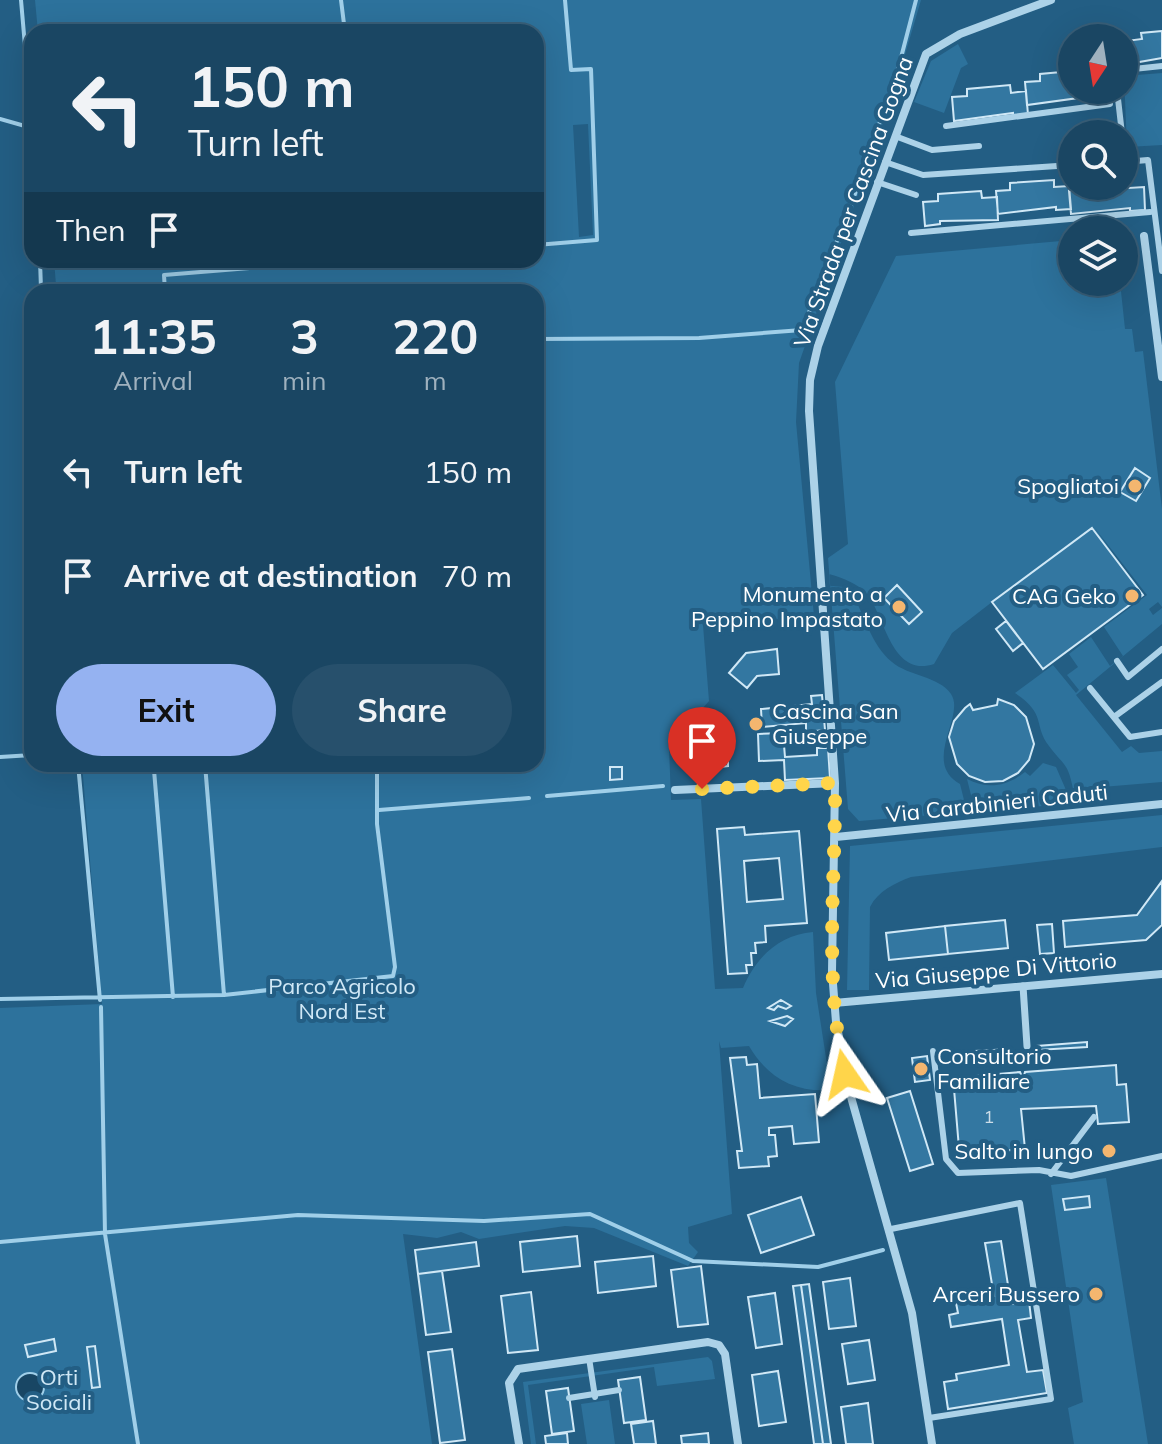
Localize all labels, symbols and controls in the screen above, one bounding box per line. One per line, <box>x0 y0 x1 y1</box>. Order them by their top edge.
north arrow <box>1058 24 1138 104</box>
map controls <box>1058 24 1138 296</box>
text: 150 m <box>188 51 355 121</box>
street label: Via Strada per Cascina Gogna <box>787 53 919 351</box>
icon: left <box>56 56 160 160</box>
text: Turn left <box>188 120 324 165</box>
button: search <box>1058 120 1138 200</box>
icon: arrive <box>142 208 186 252</box>
text: Then <box>56 211 126 249</box>
button: layers <box>1058 216 1138 296</box>
text: 11:35 <box>90 306 217 366</box>
text: 3 <box>290 306 319 366</box>
text: 220 <box>392 306 478 366</box>
text: Arrival <box>113 364 193 397</box>
text: min <box>282 364 326 397</box>
text: m <box>424 364 447 397</box>
icon: left <box>56 450 100 494</box>
text: Turn left <box>124 453 242 491</box>
text: 150 m <box>424 453 512 491</box>
place label: Spogliatoi <box>1017 472 1119 500</box>
marker: Spogliatoi <box>1126 477 1144 495</box>
icon: arrive <box>56 554 100 598</box>
text: Arrive at destination <box>124 557 418 595</box>
text: 70 m <box>442 557 512 595</box>
place label: Monumento a Peppino Impastato <box>691 580 883 633</box>
place label: CAG Geko <box>1012 582 1116 610</box>
marker: CAG Geko <box>1123 587 1141 605</box>
marker: Monumento a Peppino Impastato <box>890 598 908 616</box>
button: Exit <box>56 664 276 756</box>
button: Share <box>292 664 512 756</box>
place label: Cascina San Giuseppe <box>772 697 899 750</box>
pin <box>668 707 736 789</box>
marker: Cascina San Giuseppe <box>747 715 765 733</box>
icon: arrive <box>680 719 724 763</box>
street label: Via Carabinieri Caduti <box>885 777 1109 829</box>
street label: Via Giuseppe Di Vittorio <box>874 946 1118 994</box>
park label: Parco Agricolo Nord Est <box>268 972 416 1025</box>
position arrow <box>803 1032 887 1116</box>
place label: Consultorio Familiare <box>937 1042 1052 1095</box>
marker: Consultorio Familiare <box>912 1060 930 1078</box>
house number: 1 <box>984 1105 994 1128</box>
place label: Salto in lungo <box>954 1137 1093 1165</box>
marker: Salto in lungo <box>1100 1142 1118 1160</box>
place label: Arceri Bussero <box>933 1280 1080 1308</box>
marker: Arceri Bussero <box>1087 1285 1105 1303</box>
park label: Orti Sociali <box>26 1363 92 1416</box>

